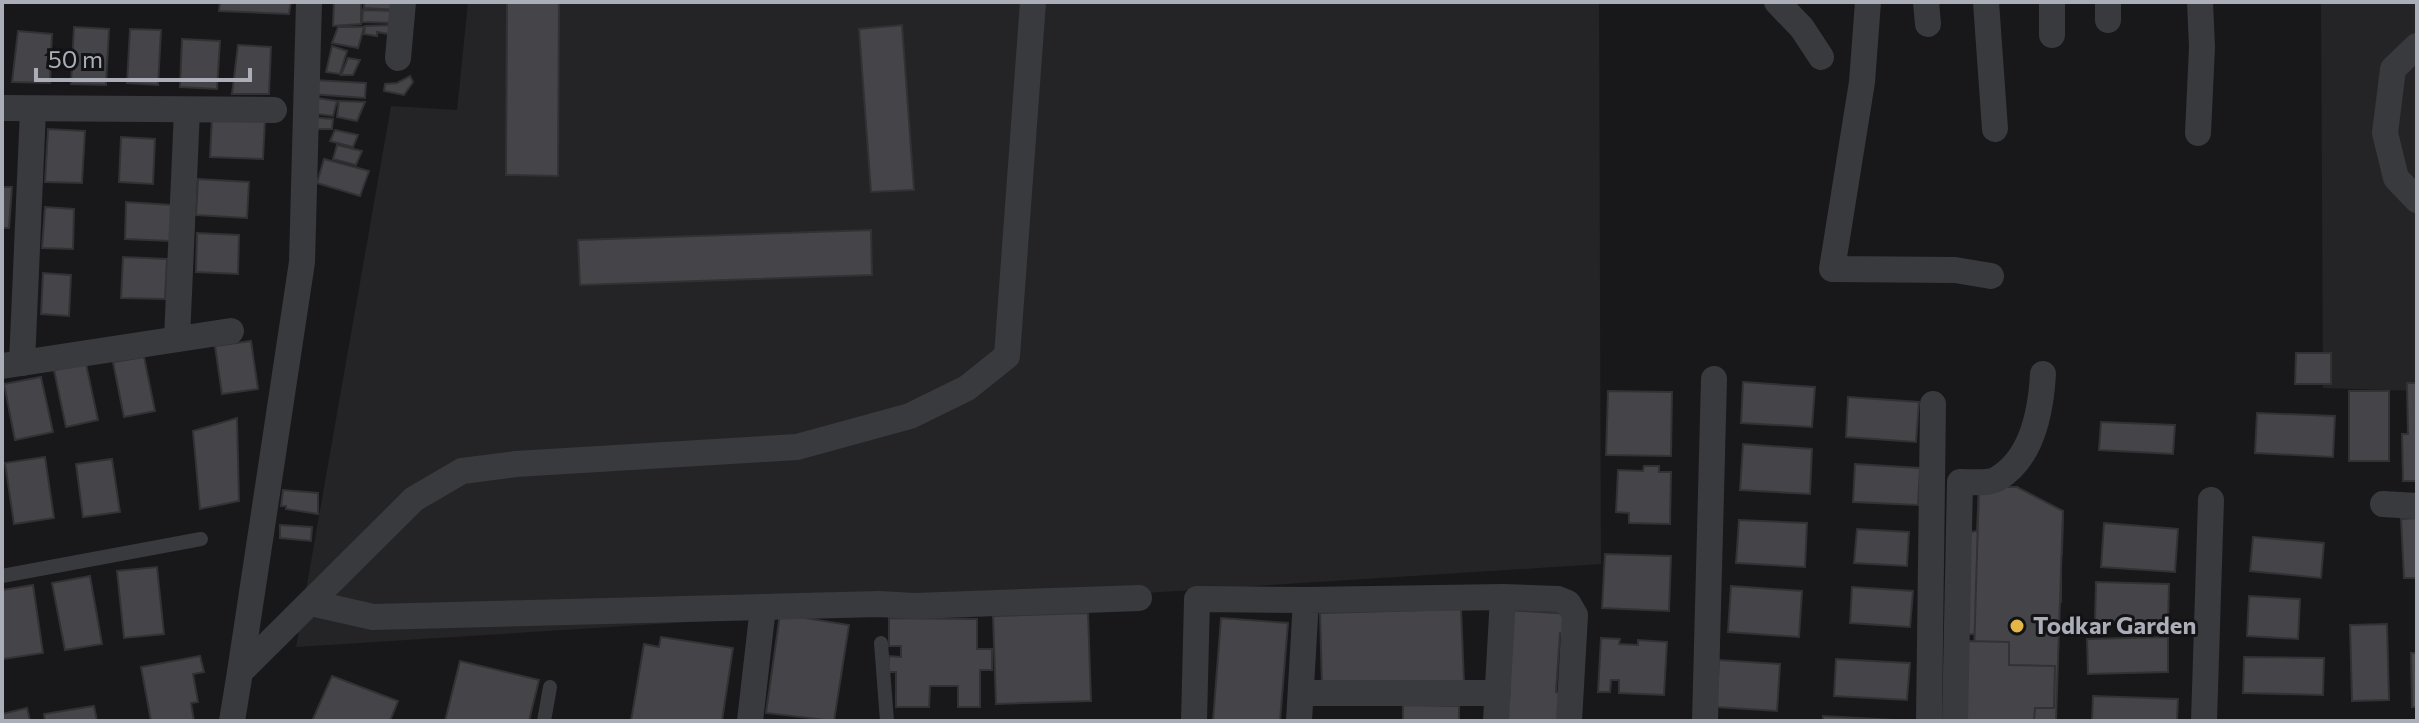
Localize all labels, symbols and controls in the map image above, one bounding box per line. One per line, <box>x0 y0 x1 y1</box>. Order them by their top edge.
scale bar <box>36 32 250 82</box>
text: 50 m <box>48 44 103 73</box>
place label: Todkar Garden <box>2033 610 2196 639</box>
marker: Todkar Garden <box>2008 617 2026 635</box>

